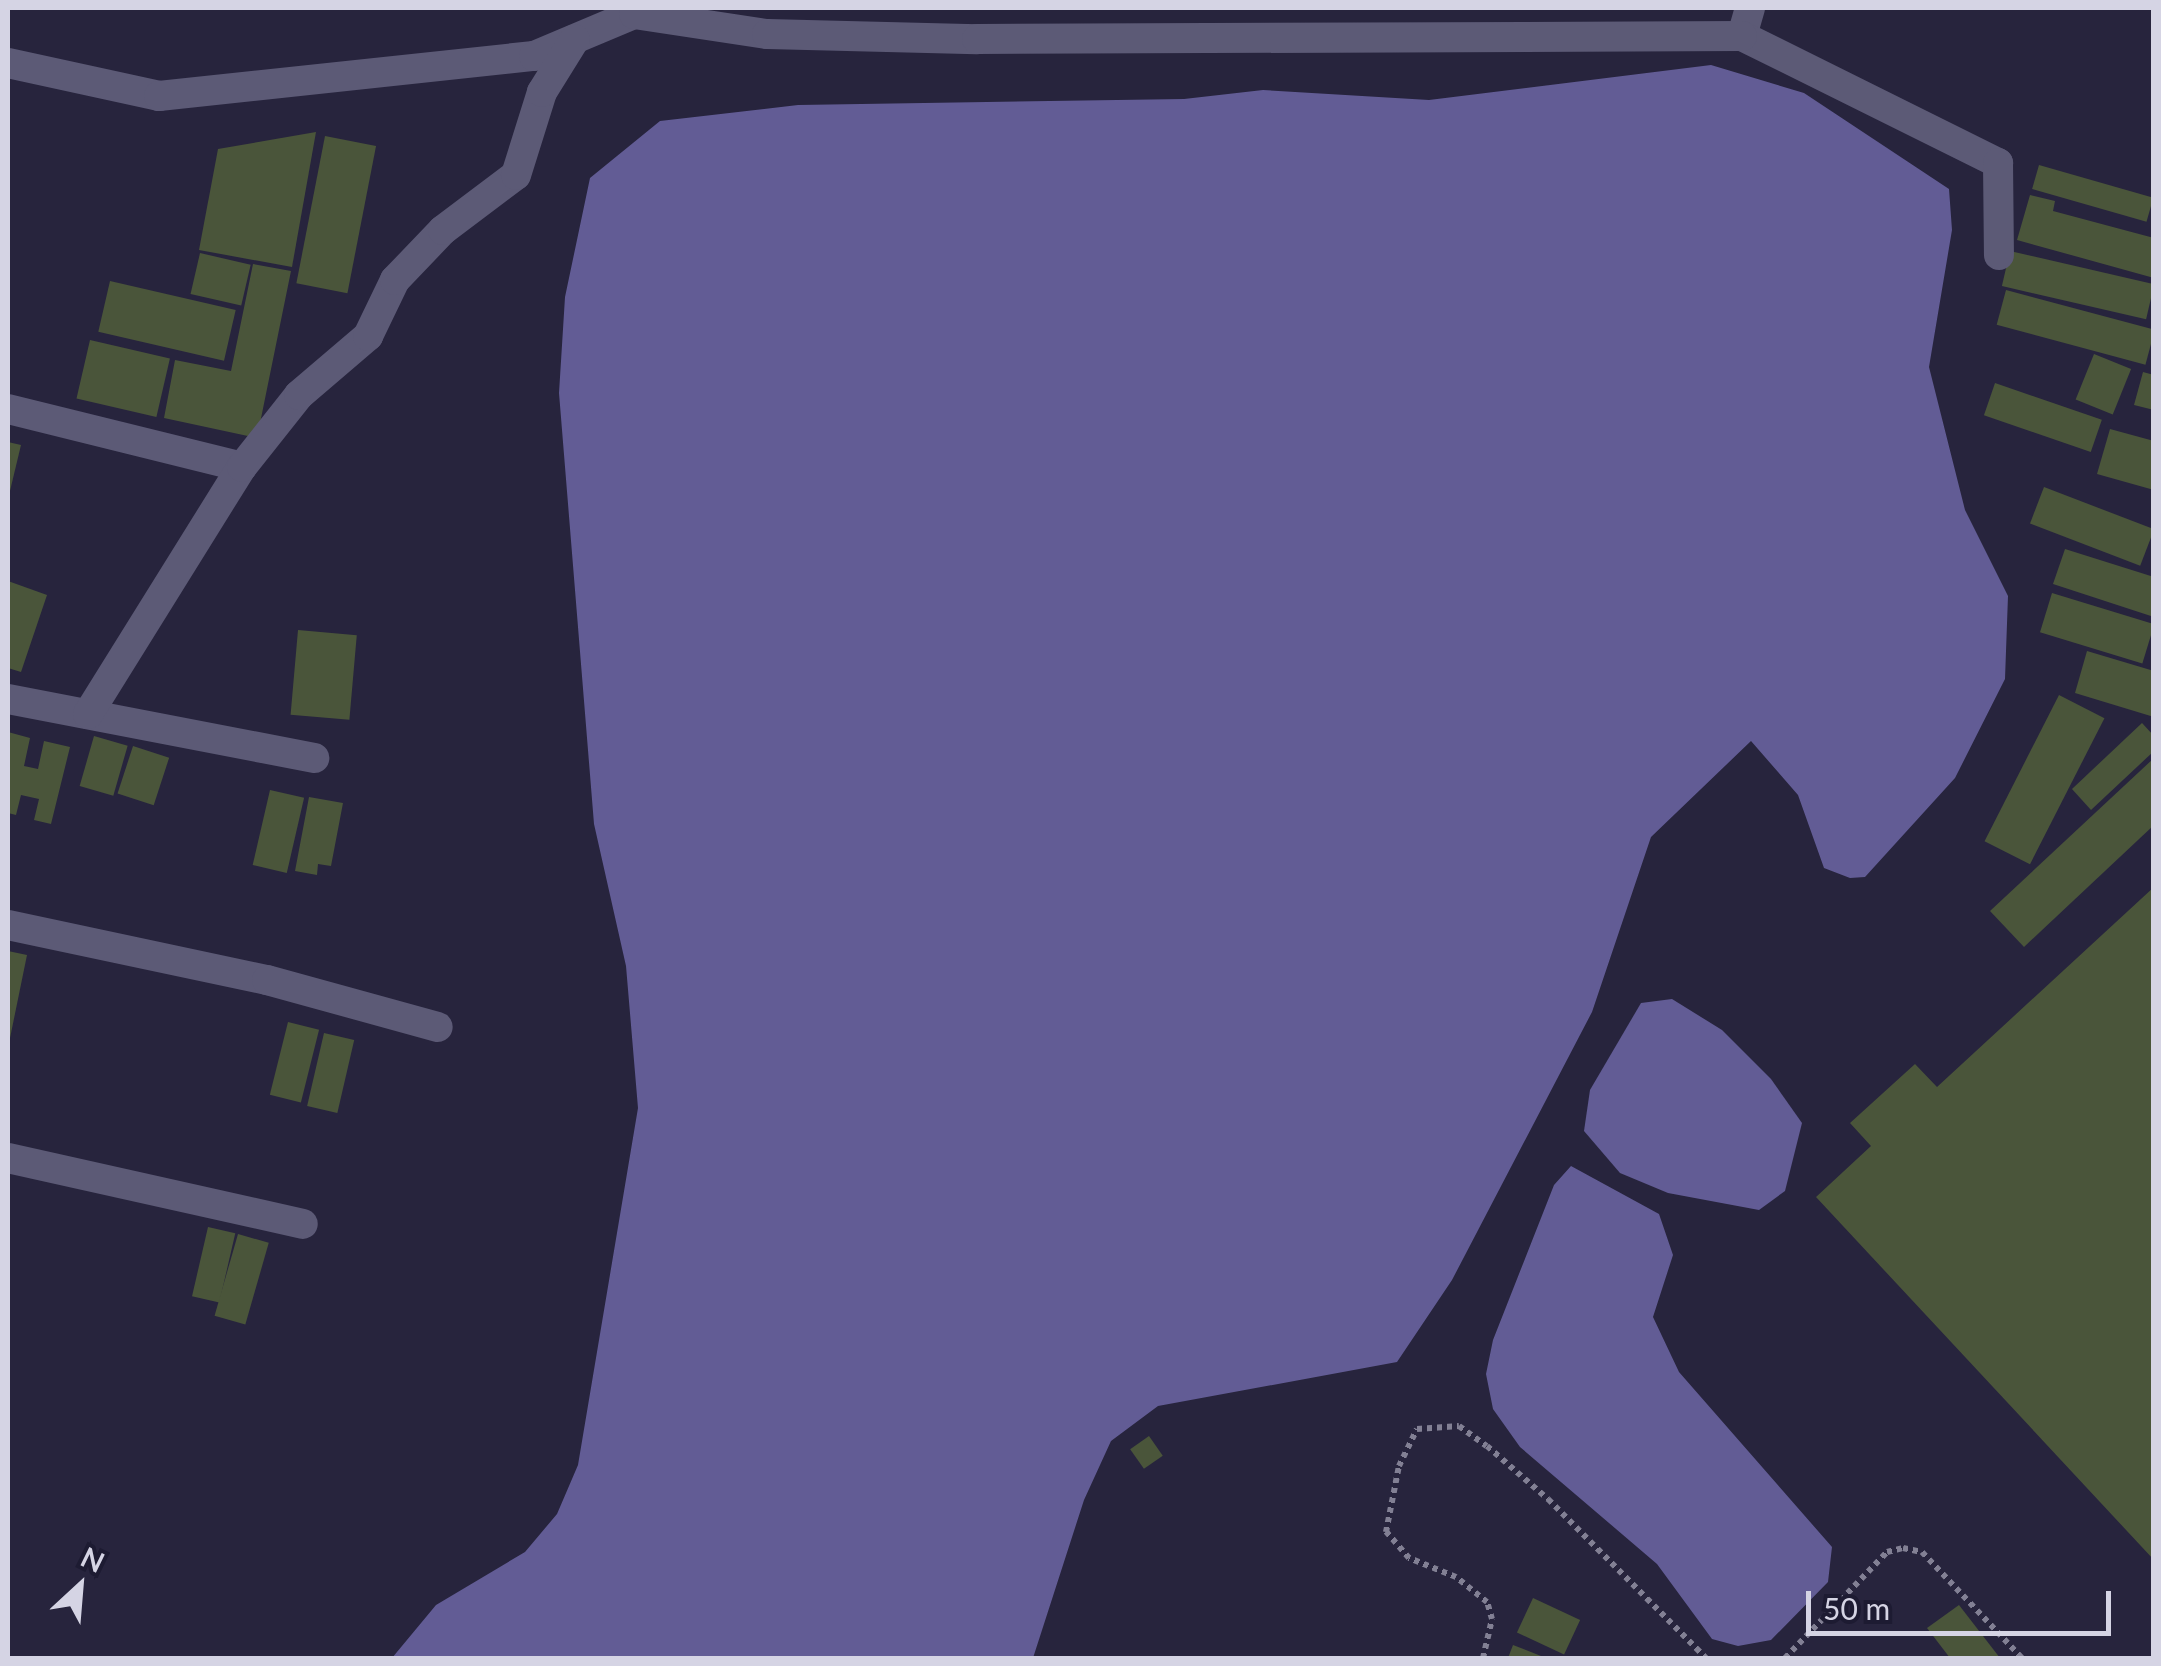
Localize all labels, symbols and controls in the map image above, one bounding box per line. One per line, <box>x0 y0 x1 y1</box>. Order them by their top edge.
north arrow <box>30 1536 130 1636</box>
text: N <box>76 1539 110 1579</box>
scale bar <box>1811 1571 2116 1633</box>
text: 50 m <box>1823 1590 1890 1626</box>

